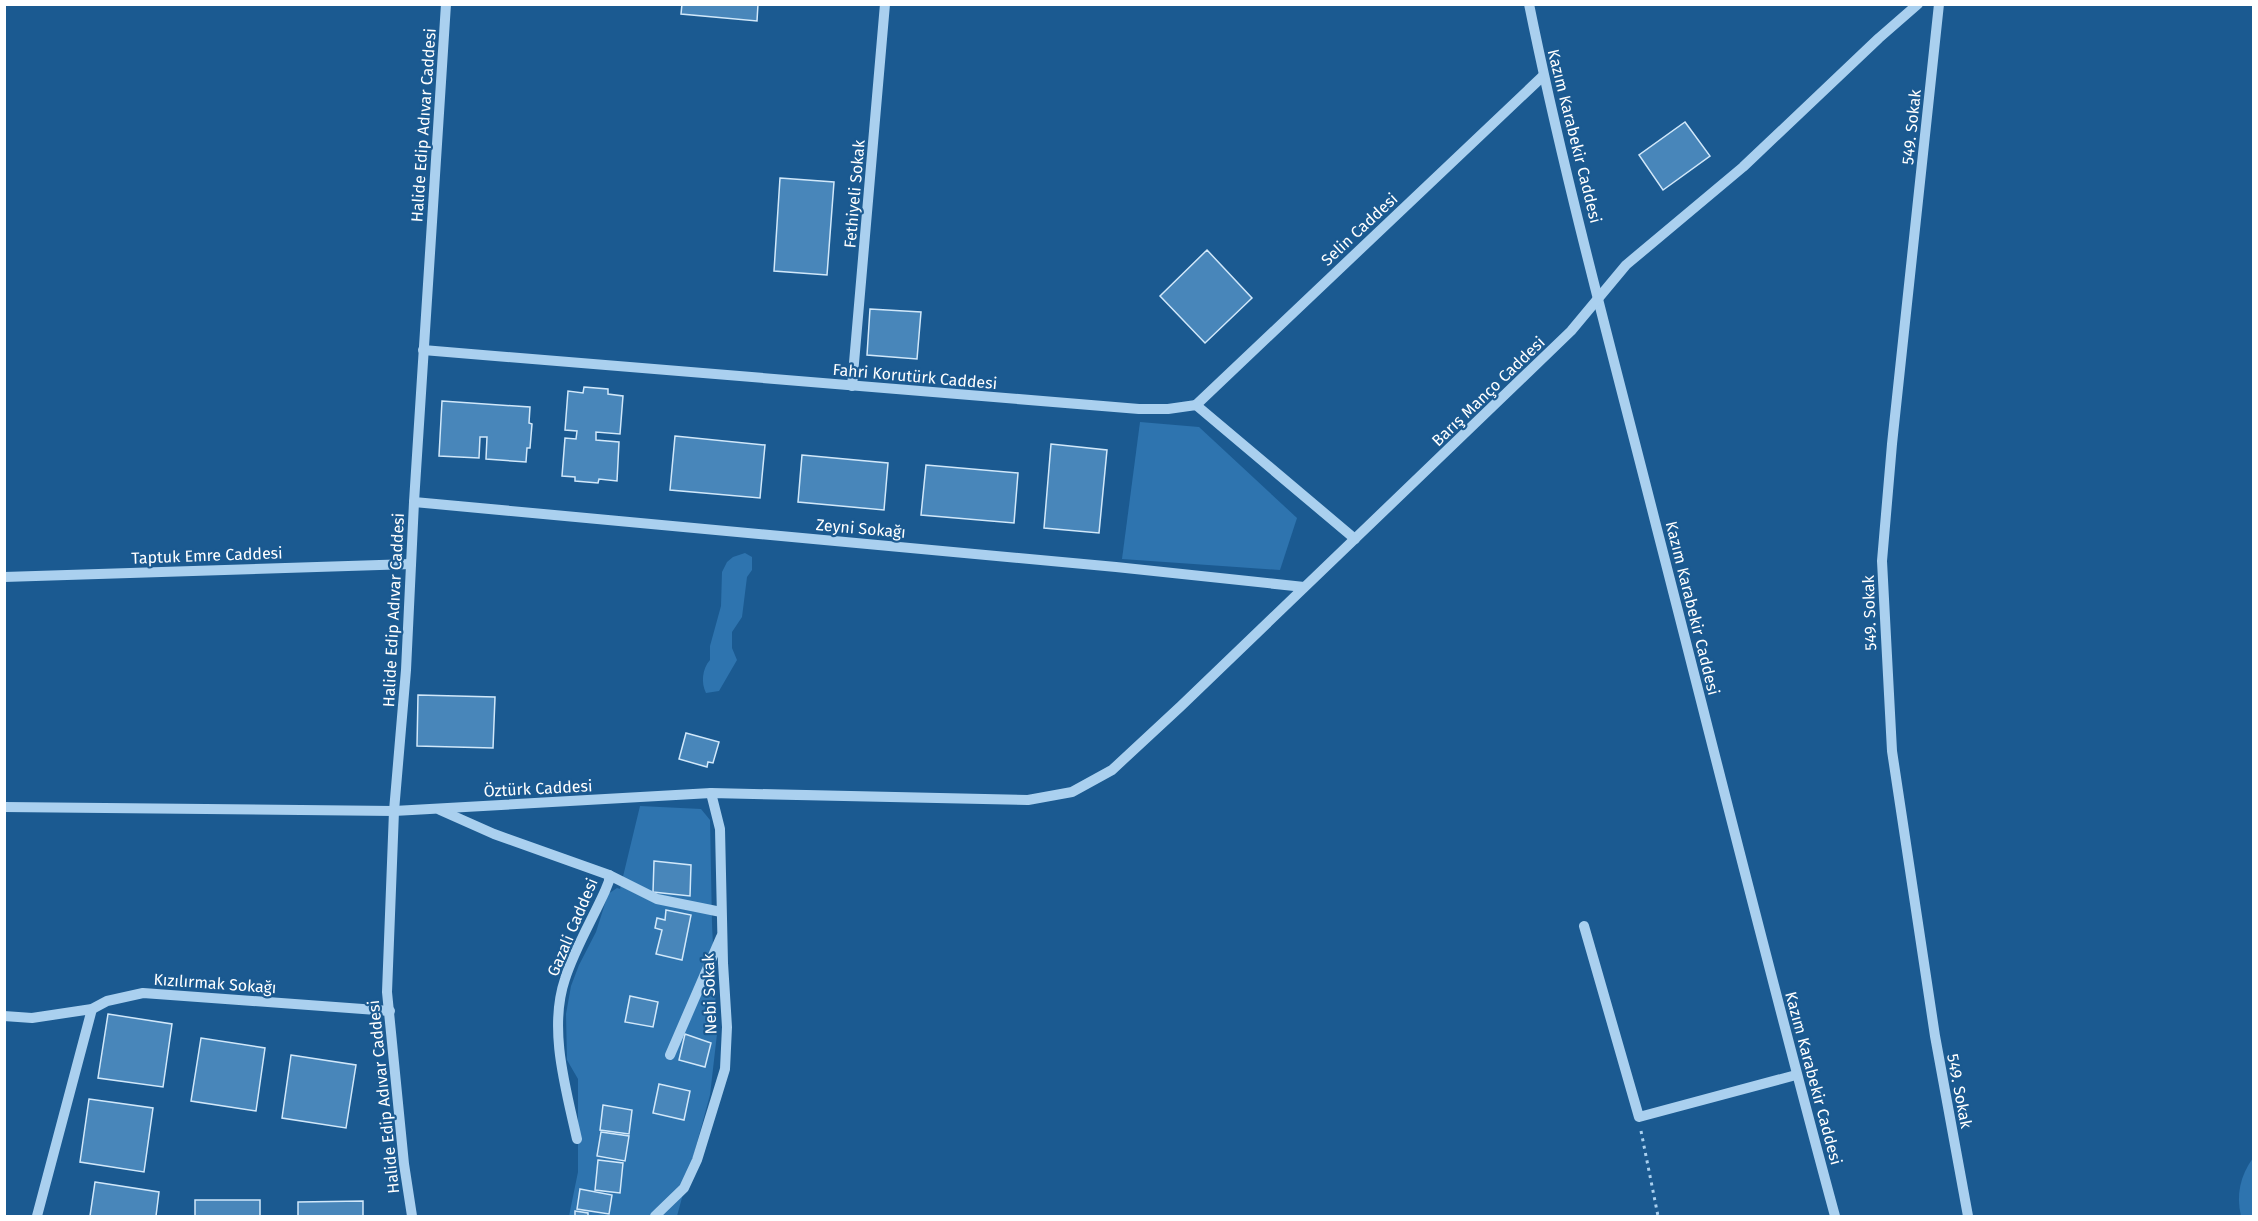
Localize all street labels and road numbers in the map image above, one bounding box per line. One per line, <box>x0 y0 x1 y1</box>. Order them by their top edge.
street label: Halide Edip Adıvar Caddesi <box>407 27 440 223</box>
street label: Kazım Karabekir Caddesi <box>1544 47 1605 225</box>
street label: 549. Sokak <box>1898 88 1925 166</box>
street label: Fethiyeli Sokak <box>840 138 869 249</box>
street label: Selin Caddesi <box>1317 189 1402 270</box>
street label: Barış Manço Caddesi <box>1428 333 1549 451</box>
street label: Fahri Korutürk Caddesi <box>832 360 998 393</box>
street label: Halide Edip Adıvar Caddesi <box>379 512 408 708</box>
street label: Zeyni Sokağı <box>815 515 907 542</box>
street label: Kazım Karabekir Caddesi <box>1662 519 1723 697</box>
street label: Taptuk Emre Caddesi <box>131 543 283 568</box>
street label: 549. Sokak <box>1859 574 1880 651</box>
street label: Öztürk Caddesi <box>483 776 593 801</box>
street label: Gazali Caddesi <box>543 875 602 979</box>
street label: Nebi Sokak <box>699 952 720 1035</box>
street label: Kızılırmak Sokağı <box>153 970 277 997</box>
street label: Kazım Karabekir Caddesi <box>1781 989 1846 1167</box>
street label: Halide Edip Adıvar Caddesi <box>364 999 403 1195</box>
street label: 549. Sokak <box>1943 1052 1976 1131</box>

